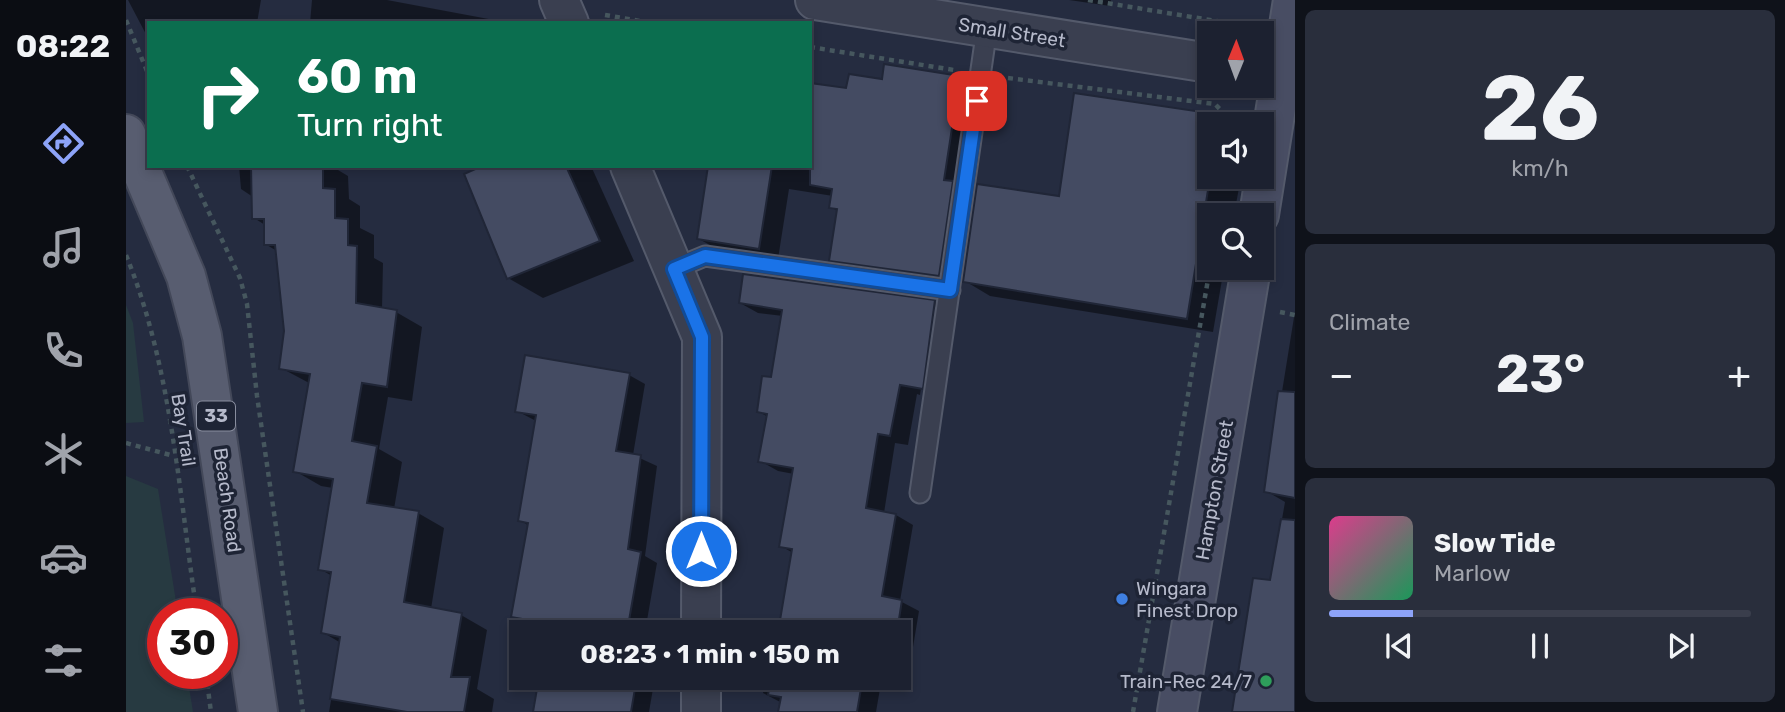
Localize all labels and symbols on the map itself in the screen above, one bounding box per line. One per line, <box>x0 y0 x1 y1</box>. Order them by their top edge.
street label: Small Street <box>957 13 1068 52</box>
north arrow <box>1197 21 1274 98</box>
pin <box>947 71 1007 131</box>
street label: Bay Trail <box>166 392 201 468</box>
road number: 33 <box>197 402 235 430</box>
street label: Hampton Street <box>1191 418 1238 562</box>
street label: Beach Road <box>209 446 246 554</box>
position arrow <box>664 514 738 588</box>
place label: Wingara Finest Drop <box>1136 577 1238 622</box>
marker: Wingara Finest Drop <box>1114 591 1130 607</box>
speed limit sign: 30 <box>147 598 238 689</box>
place label: Train-Rec 24/7 <box>1120 670 1252 693</box>
marker: Train-Rec 24/7 <box>1258 673 1274 689</box>

